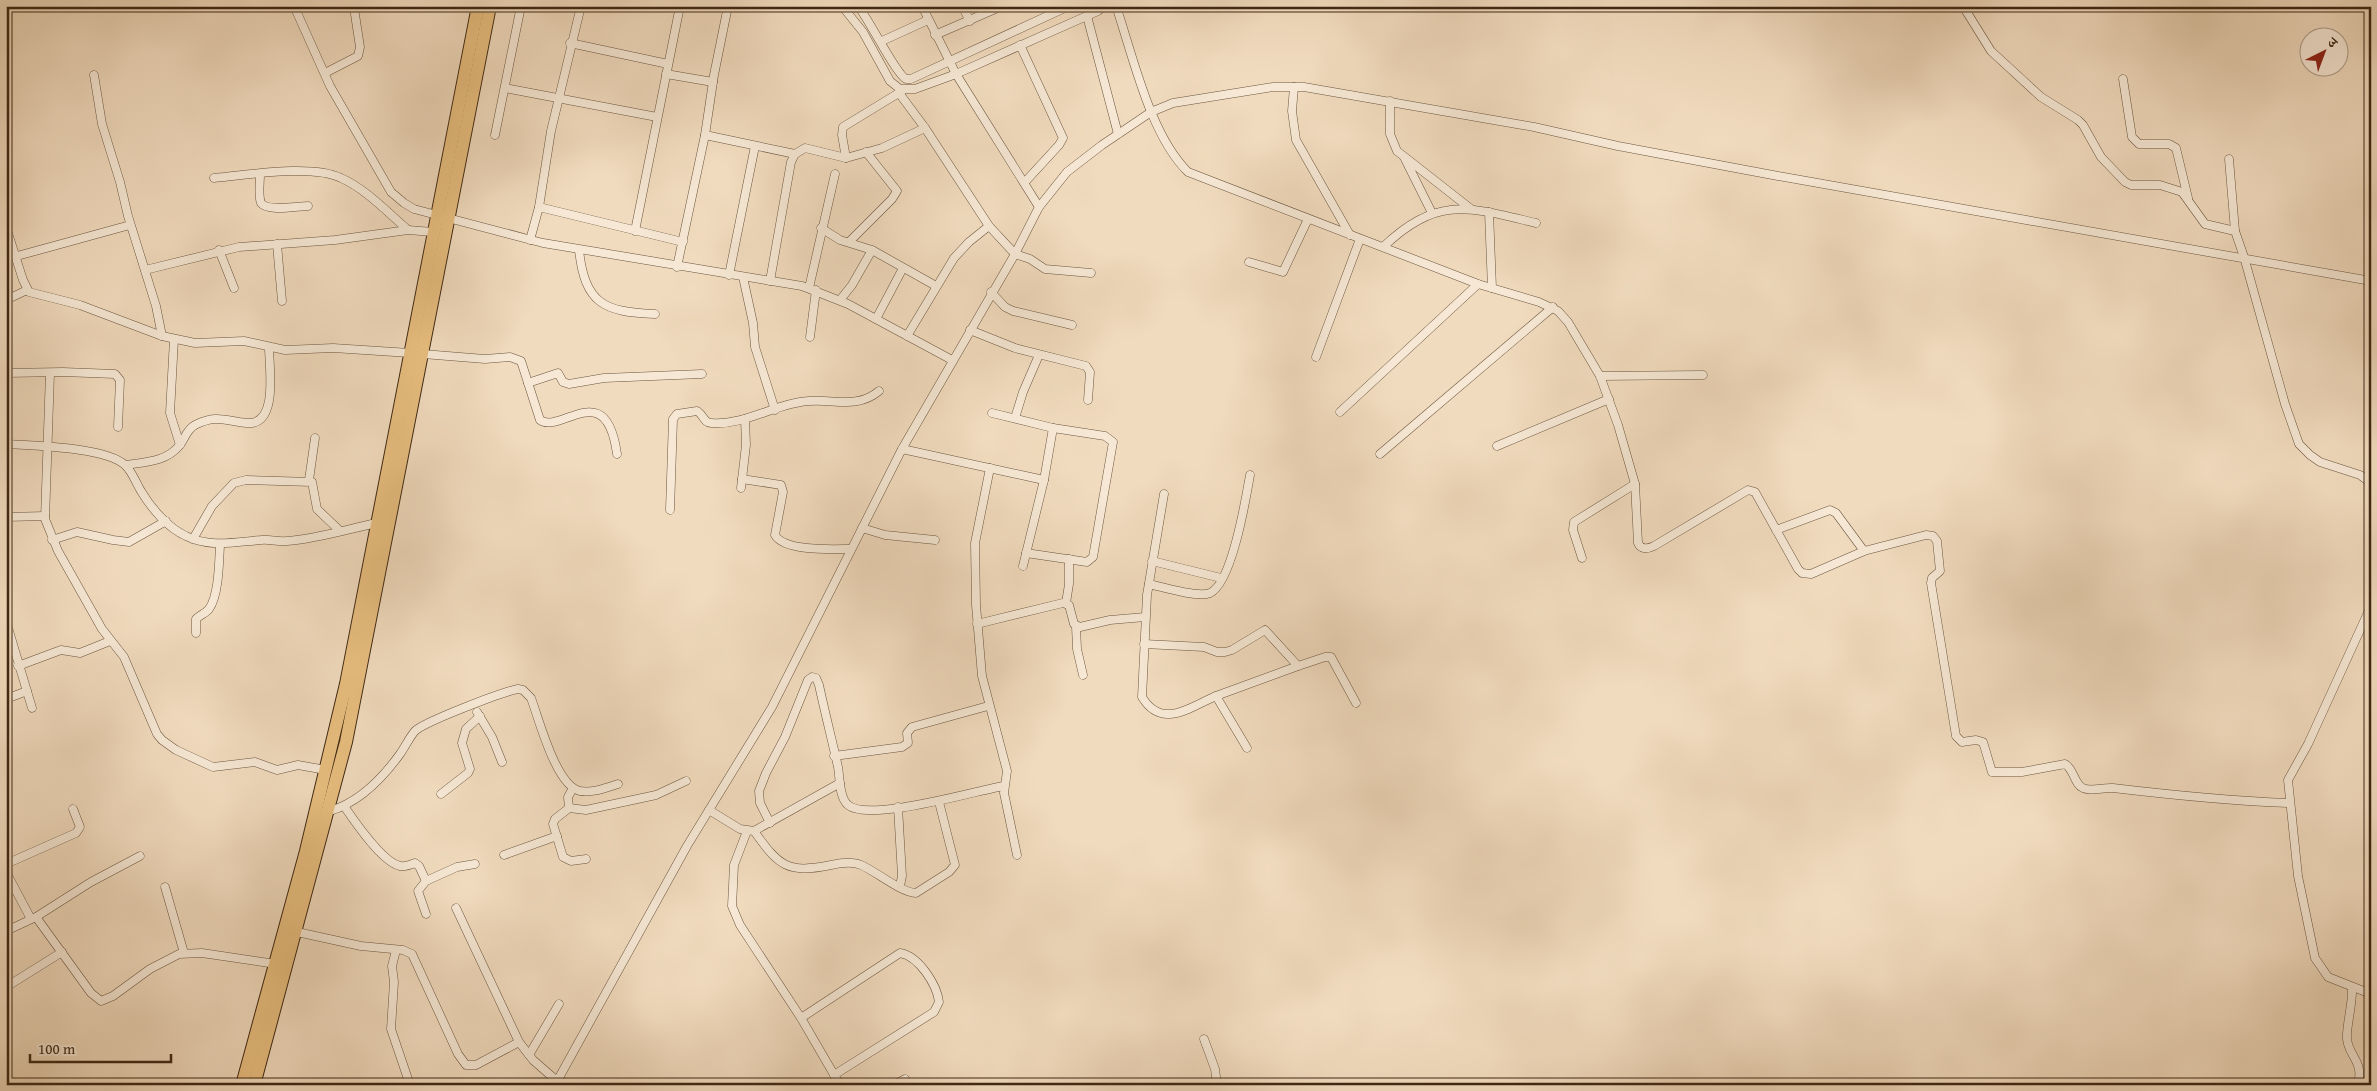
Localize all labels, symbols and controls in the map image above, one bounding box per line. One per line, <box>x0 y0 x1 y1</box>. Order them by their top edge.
north arrow <box>2300 28 2350 78</box>
text: उ <box>2323 32 2343 53</box>
scale bar <box>30 1031 171 1063</box>
text: 100 m <box>38 1038 76 1059</box>

